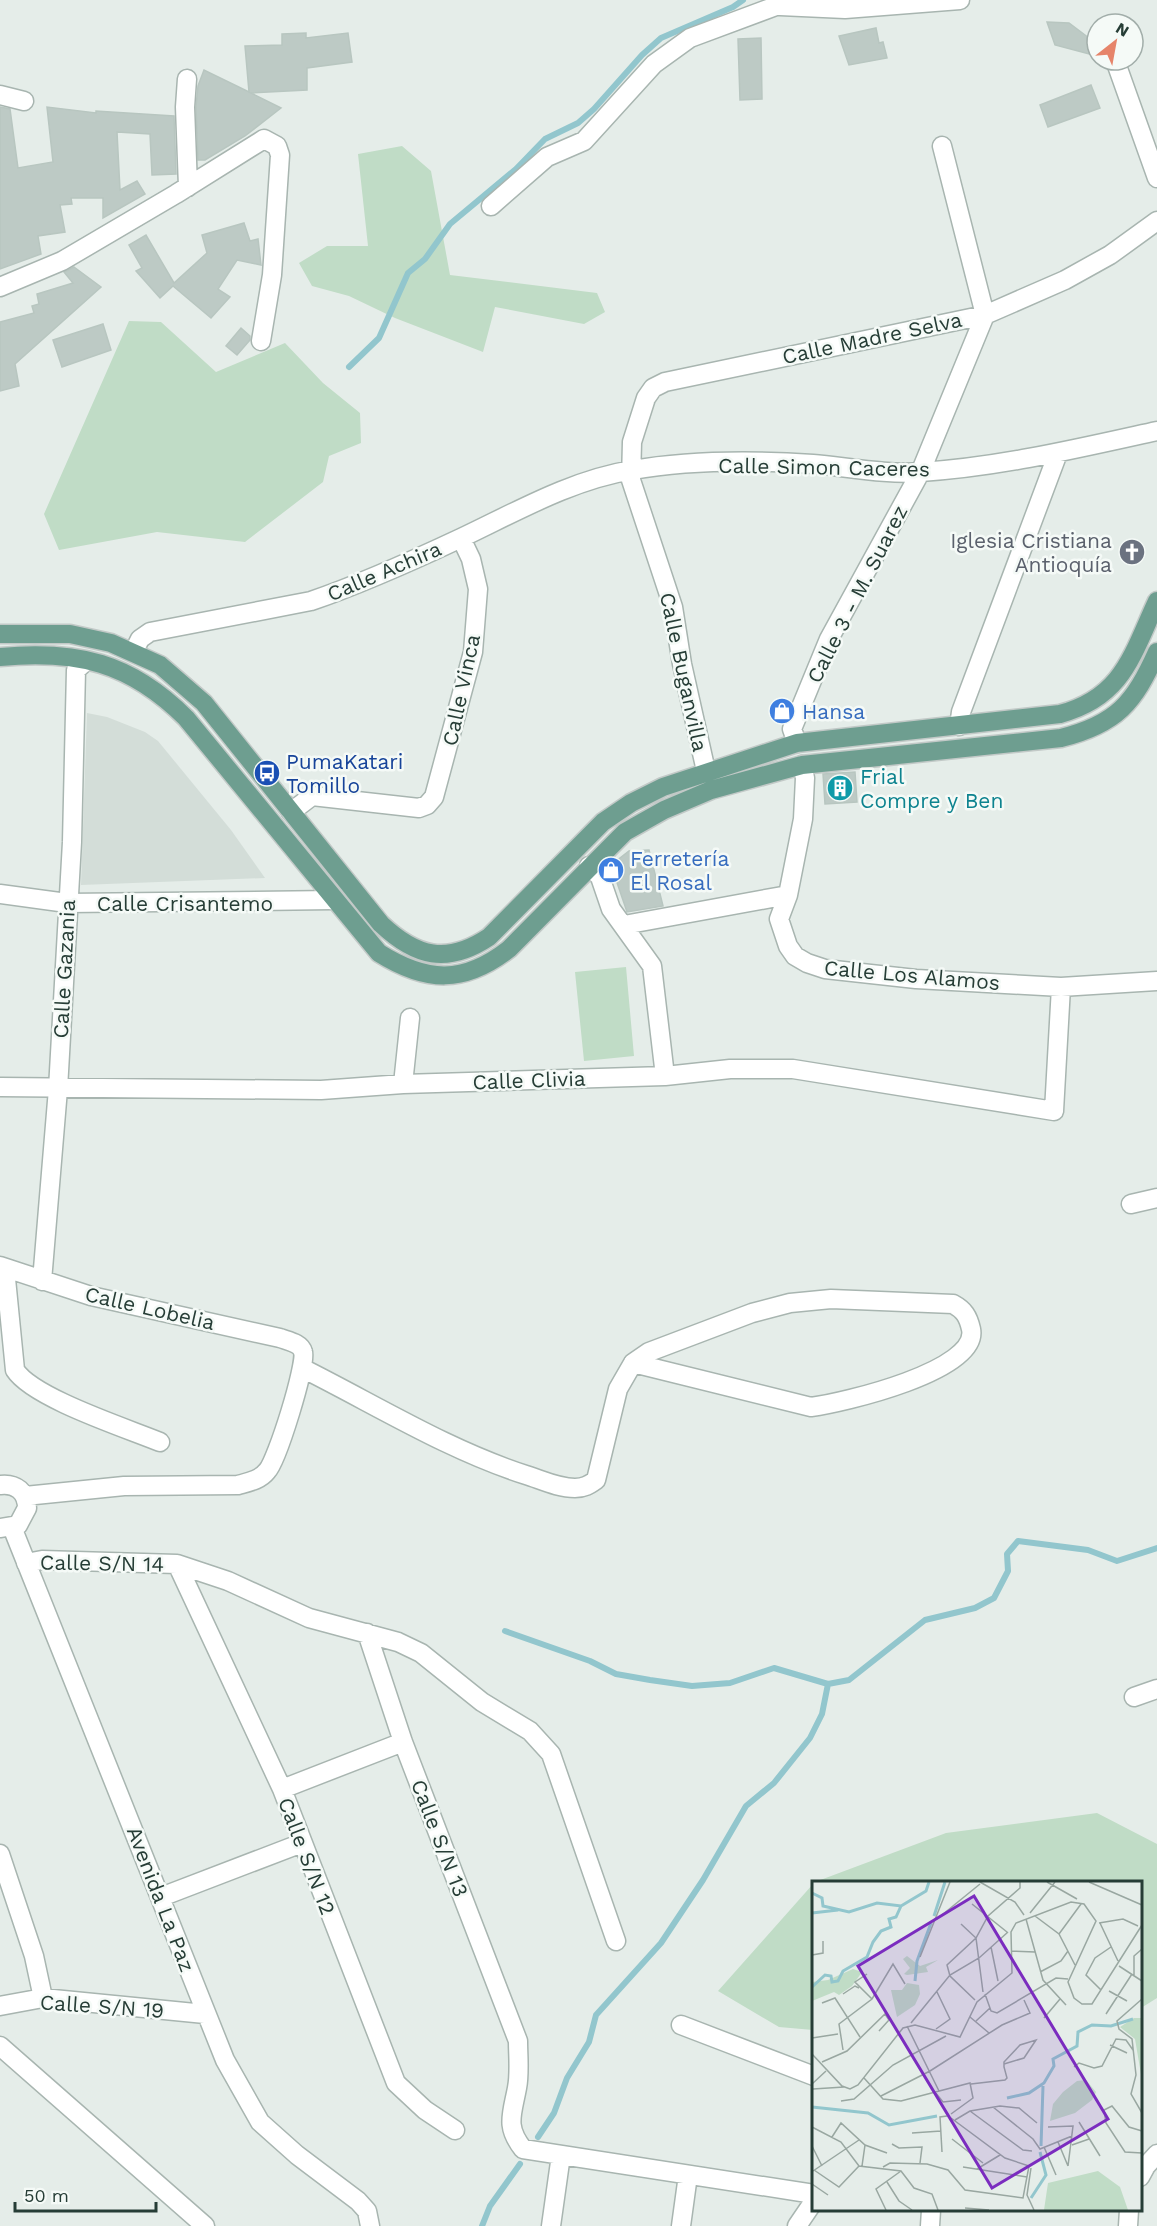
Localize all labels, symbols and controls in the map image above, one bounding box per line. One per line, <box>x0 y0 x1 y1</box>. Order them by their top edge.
north arrow <box>1085 12 1145 72</box>
text: N <box>1112 18 1132 41</box>
street label: Calle Madre Selva <box>780 307 964 369</box>
street label: Calle Simon Caceres <box>718 453 930 481</box>
street label: Calle 3 - M. Suarez <box>801 501 913 687</box>
place label: Iglesia Cristiana Antioquía <box>950 528 1112 577</box>
street label: Calle Achira <box>323 536 445 606</box>
church icon: Iglesia Cristiana Antioquía <box>1117 537 1147 567</box>
street label: Calle Buganvilla <box>655 590 713 754</box>
street label: Calle Vinca <box>437 632 485 748</box>
shop icon: Hansa <box>767 696 797 726</box>
place label: Hansa <box>802 699 865 724</box>
place label: PumaKatari Tomillo <box>286 749 403 798</box>
bus stop icon: PumaKatari Tomillo <box>252 758 282 788</box>
place label: Frial Compre y Ben <box>860 764 1003 813</box>
building icon: Frial Compre y Ben <box>825 773 855 803</box>
place label: Ferretería El Rosal <box>630 846 729 895</box>
shop icon: Ferretería El Rosal <box>596 855 626 885</box>
street label: Calle Crisantemo <box>97 891 273 916</box>
street label: Calle Gazania <box>48 899 80 1039</box>
street label: Calle Los Alamos <box>823 955 1001 995</box>
street label: Calle Clivia <box>472 1066 586 1094</box>
street label: Calle Lobelia <box>83 1281 217 1335</box>
street label: Calle S/N 14 <box>40 1549 164 1577</box>
street label: Calle S/N 13 <box>406 1776 474 1900</box>
street label: Calle S/N 12 <box>273 1794 341 1918</box>
street label: Avenida La Paz <box>122 1823 200 1975</box>
inset map <box>812 1881 1142 2211</box>
street label: Calle S/N 19 <box>39 1989 165 2023</box>
scale bar <box>15 2175 156 2213</box>
text: 50 m <box>24 2185 69 2206</box>

